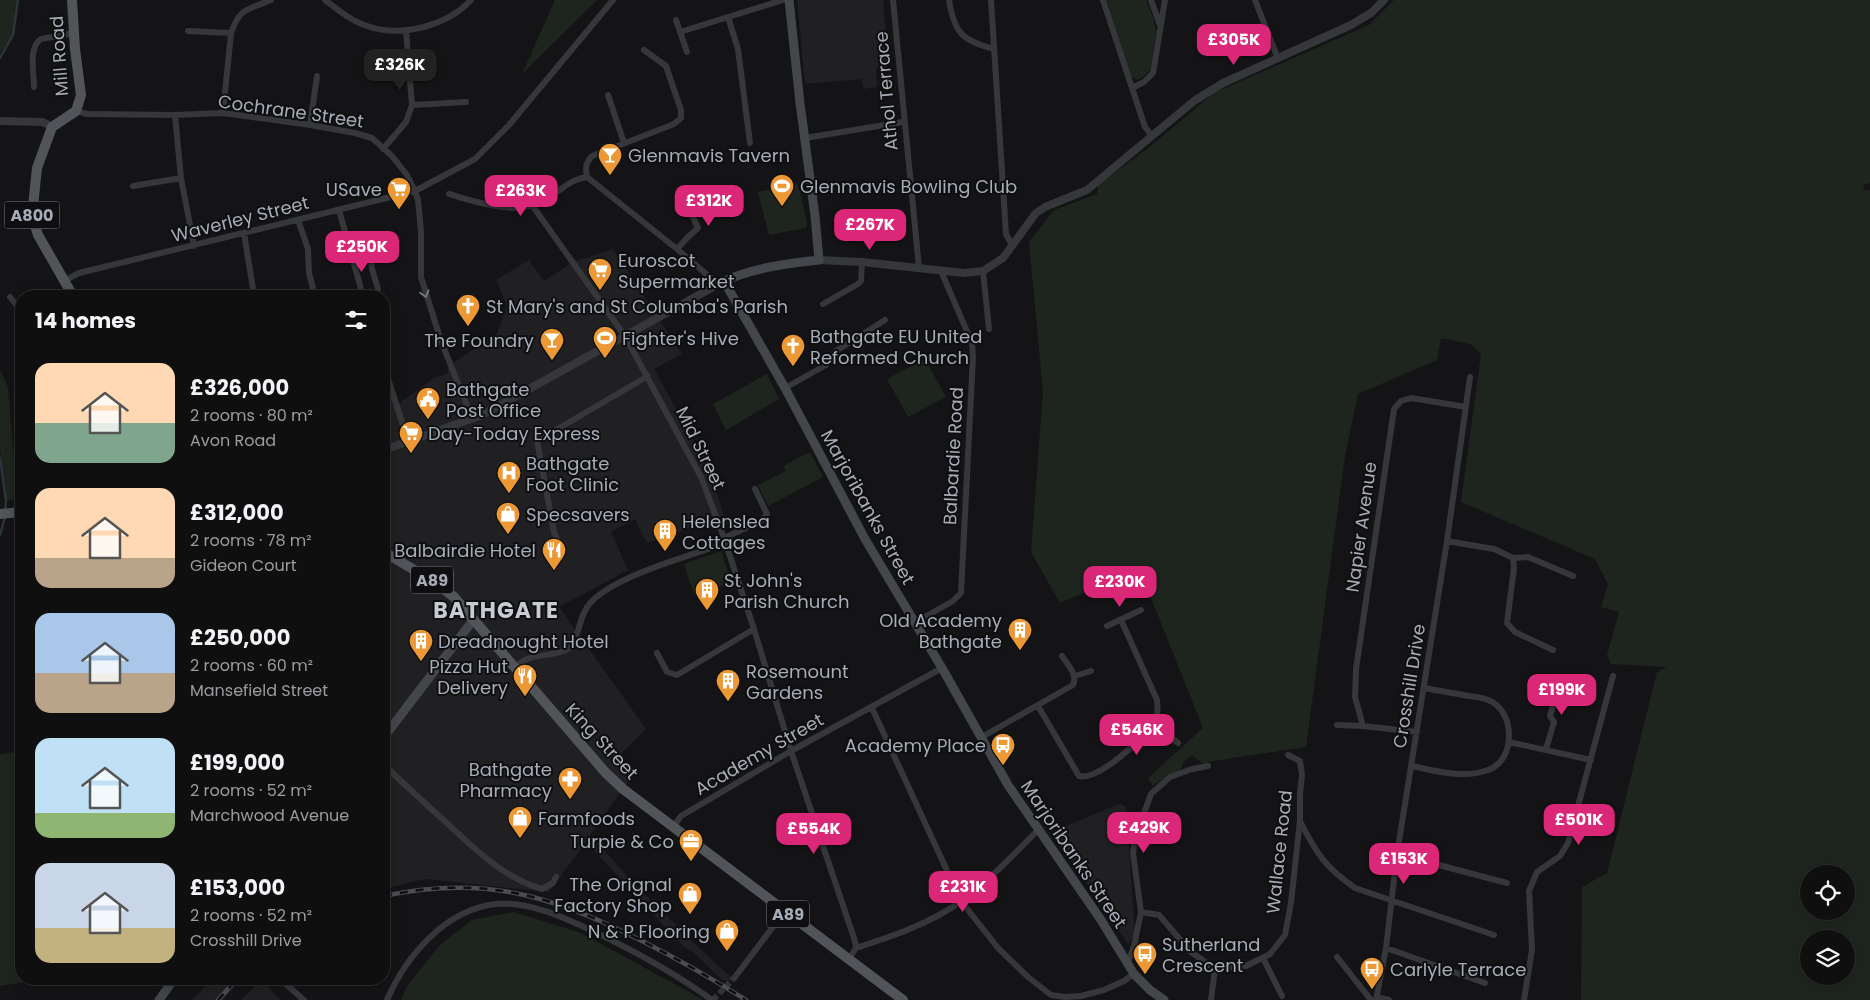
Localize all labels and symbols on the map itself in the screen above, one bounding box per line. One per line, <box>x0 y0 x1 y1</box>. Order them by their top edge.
street label: Mill Road <box>44 15 74 97</box>
pin: £305K <box>1199 23 1269 66</box>
street label: Athol Terrace <box>868 30 904 152</box>
pin: £326K <box>365 48 435 91</box>
street label: Cochrane Street <box>217 88 365 134</box>
bar icon: Glenmavis Tavern <box>597 142 623 176</box>
place label: Glenmavis Tavern <box>628 143 790 168</box>
sports icon: Glenmavis Bowling Club <box>769 173 795 207</box>
pin: £263K <box>486 174 556 217</box>
place label: Glenmavis Bowling Club <box>800 174 1017 199</box>
supermarket icon: USave <box>386 176 412 210</box>
place label: USave <box>326 177 382 202</box>
pin: £312K <box>674 184 744 227</box>
street label: Waverley Street <box>169 190 311 248</box>
road number: A800 <box>5 202 60 228</box>
pin: £267K <box>835 208 905 251</box>
pin: £250K <box>327 230 397 273</box>
place label: Euroscot Supermarket <box>618 248 735 294</box>
supermarket icon: Euroscot Supermarket <box>587 257 613 291</box>
one-way arrow <box>420 290 430 298</box>
church icon: St Mary's and St Columba's Parish <box>455 293 481 327</box>
place label: St Mary's and St Columba's Parish <box>486 294 788 319</box>
place label: Bathgate EU United Reformed Church <box>810 324 982 370</box>
sports icon: Fighter's Hive <box>592 325 618 359</box>
place label: Fighter's Hive <box>622 326 739 351</box>
bar icon: The Foundry <box>539 327 565 361</box>
place label: The Foundry <box>424 328 534 353</box>
church icon: Bathgate EU United Reformed Church <box>780 333 806 367</box>
place label: Bathgate Post Office <box>446 377 541 423</box>
public building icon: Bathgate Post Office <box>415 386 441 420</box>
street label: Balbardie Road <box>937 386 969 526</box>
street label: Mid Street <box>670 402 732 494</box>
supermarket icon: Day-Today Express <box>398 420 424 454</box>
place label: Day-Today Express <box>428 421 600 446</box>
street label: Marjoribanks Street <box>815 425 921 589</box>
place label: Bathgate Foot Clinic <box>526 451 619 497</box>
hospital icon: Bathgate Foot Clinic <box>496 460 522 494</box>
street label: Napier Avenue <box>1339 460 1383 594</box>
shop icon: Specsavers <box>495 501 521 535</box>
place label: Specsavers <box>526 502 630 527</box>
place label: Helenslea Cottages <box>682 509 770 555</box>
building icon: Helenslea Cottages <box>652 518 678 552</box>
restaurant icon: Balbairdie Hotel <box>541 537 567 571</box>
place label: Balbairdie Hotel <box>394 538 536 563</box>
road number: A89 <box>411 566 453 594</box>
pin: £230K <box>1085 566 1155 608</box>
place label: St John's Parish Church <box>724 568 850 614</box>
building icon: St John's Parish Church <box>694 577 720 611</box>
district label: BATHGATE <box>433 595 559 626</box>
place label: Old Academy Bathgate <box>879 608 1002 654</box>
building icon: Old Academy Bathgate <box>1007 617 1033 651</box>
street label: Crosshill Drive <box>1387 622 1431 750</box>
building icon: Dreadnought Hotel <box>408 628 434 662</box>
place label: Dreadnought Hotel <box>438 629 609 654</box>
place label: Pizza Hut Delivery <box>429 654 508 700</box>
place label: Rosemount Gardens <box>746 659 849 705</box>
restaurant icon: Pizza Hut Delivery <box>512 663 538 697</box>
building icon: Rosemount Gardens <box>715 668 741 702</box>
pin: £199K <box>1527 674 1597 716</box>
street label: King Street <box>560 697 644 785</box>
street label: Academy Street <box>690 707 828 801</box>
pin: £546K <box>1102 714 1172 756</box>
bus stop icon: Academy Place <box>990 732 1016 766</box>
place label: Academy Place <box>845 733 986 758</box>
place label: Bathgate Pharmacy <box>459 757 552 803</box>
pharmacy icon: Bathgate Pharmacy <box>557 766 583 800</box>
street label: Marjoribanks Street <box>1015 775 1133 933</box>
street label: Wallace Road <box>1260 789 1298 915</box>
pin: £501K <box>1544 804 1614 846</box>
shop icon: Farmfoods <box>507 805 533 839</box>
place label: Farmfoods <box>538 806 635 831</box>
pin: £554K <box>779 812 849 855</box>
pin: £429K <box>1109 812 1179 854</box>
office icon: Turpie & Co <box>678 828 704 862</box>
place label: Turpie & Co <box>570 829 674 854</box>
pin: £153K <box>1369 842 1439 885</box>
pin: £231K <box>928 870 998 913</box>
place label: The Orignal Factory Shop <box>554 872 672 918</box>
shop icon: The Orignal Factory Shop <box>677 881 703 915</box>
road number: A89 <box>767 901 809 928</box>
shop icon: N & P Flooring <box>714 918 740 952</box>
place label: N & P Flooring <box>588 919 710 944</box>
place label: Sutherland Crescent <box>1162 932 1260 978</box>
bus stop icon: Sutherland Crescent <box>1132 941 1158 975</box>
bus stop icon: Carlyle Terrace <box>1359 956 1385 990</box>
place label: Carlyle Terrace <box>1390 957 1526 982</box>

